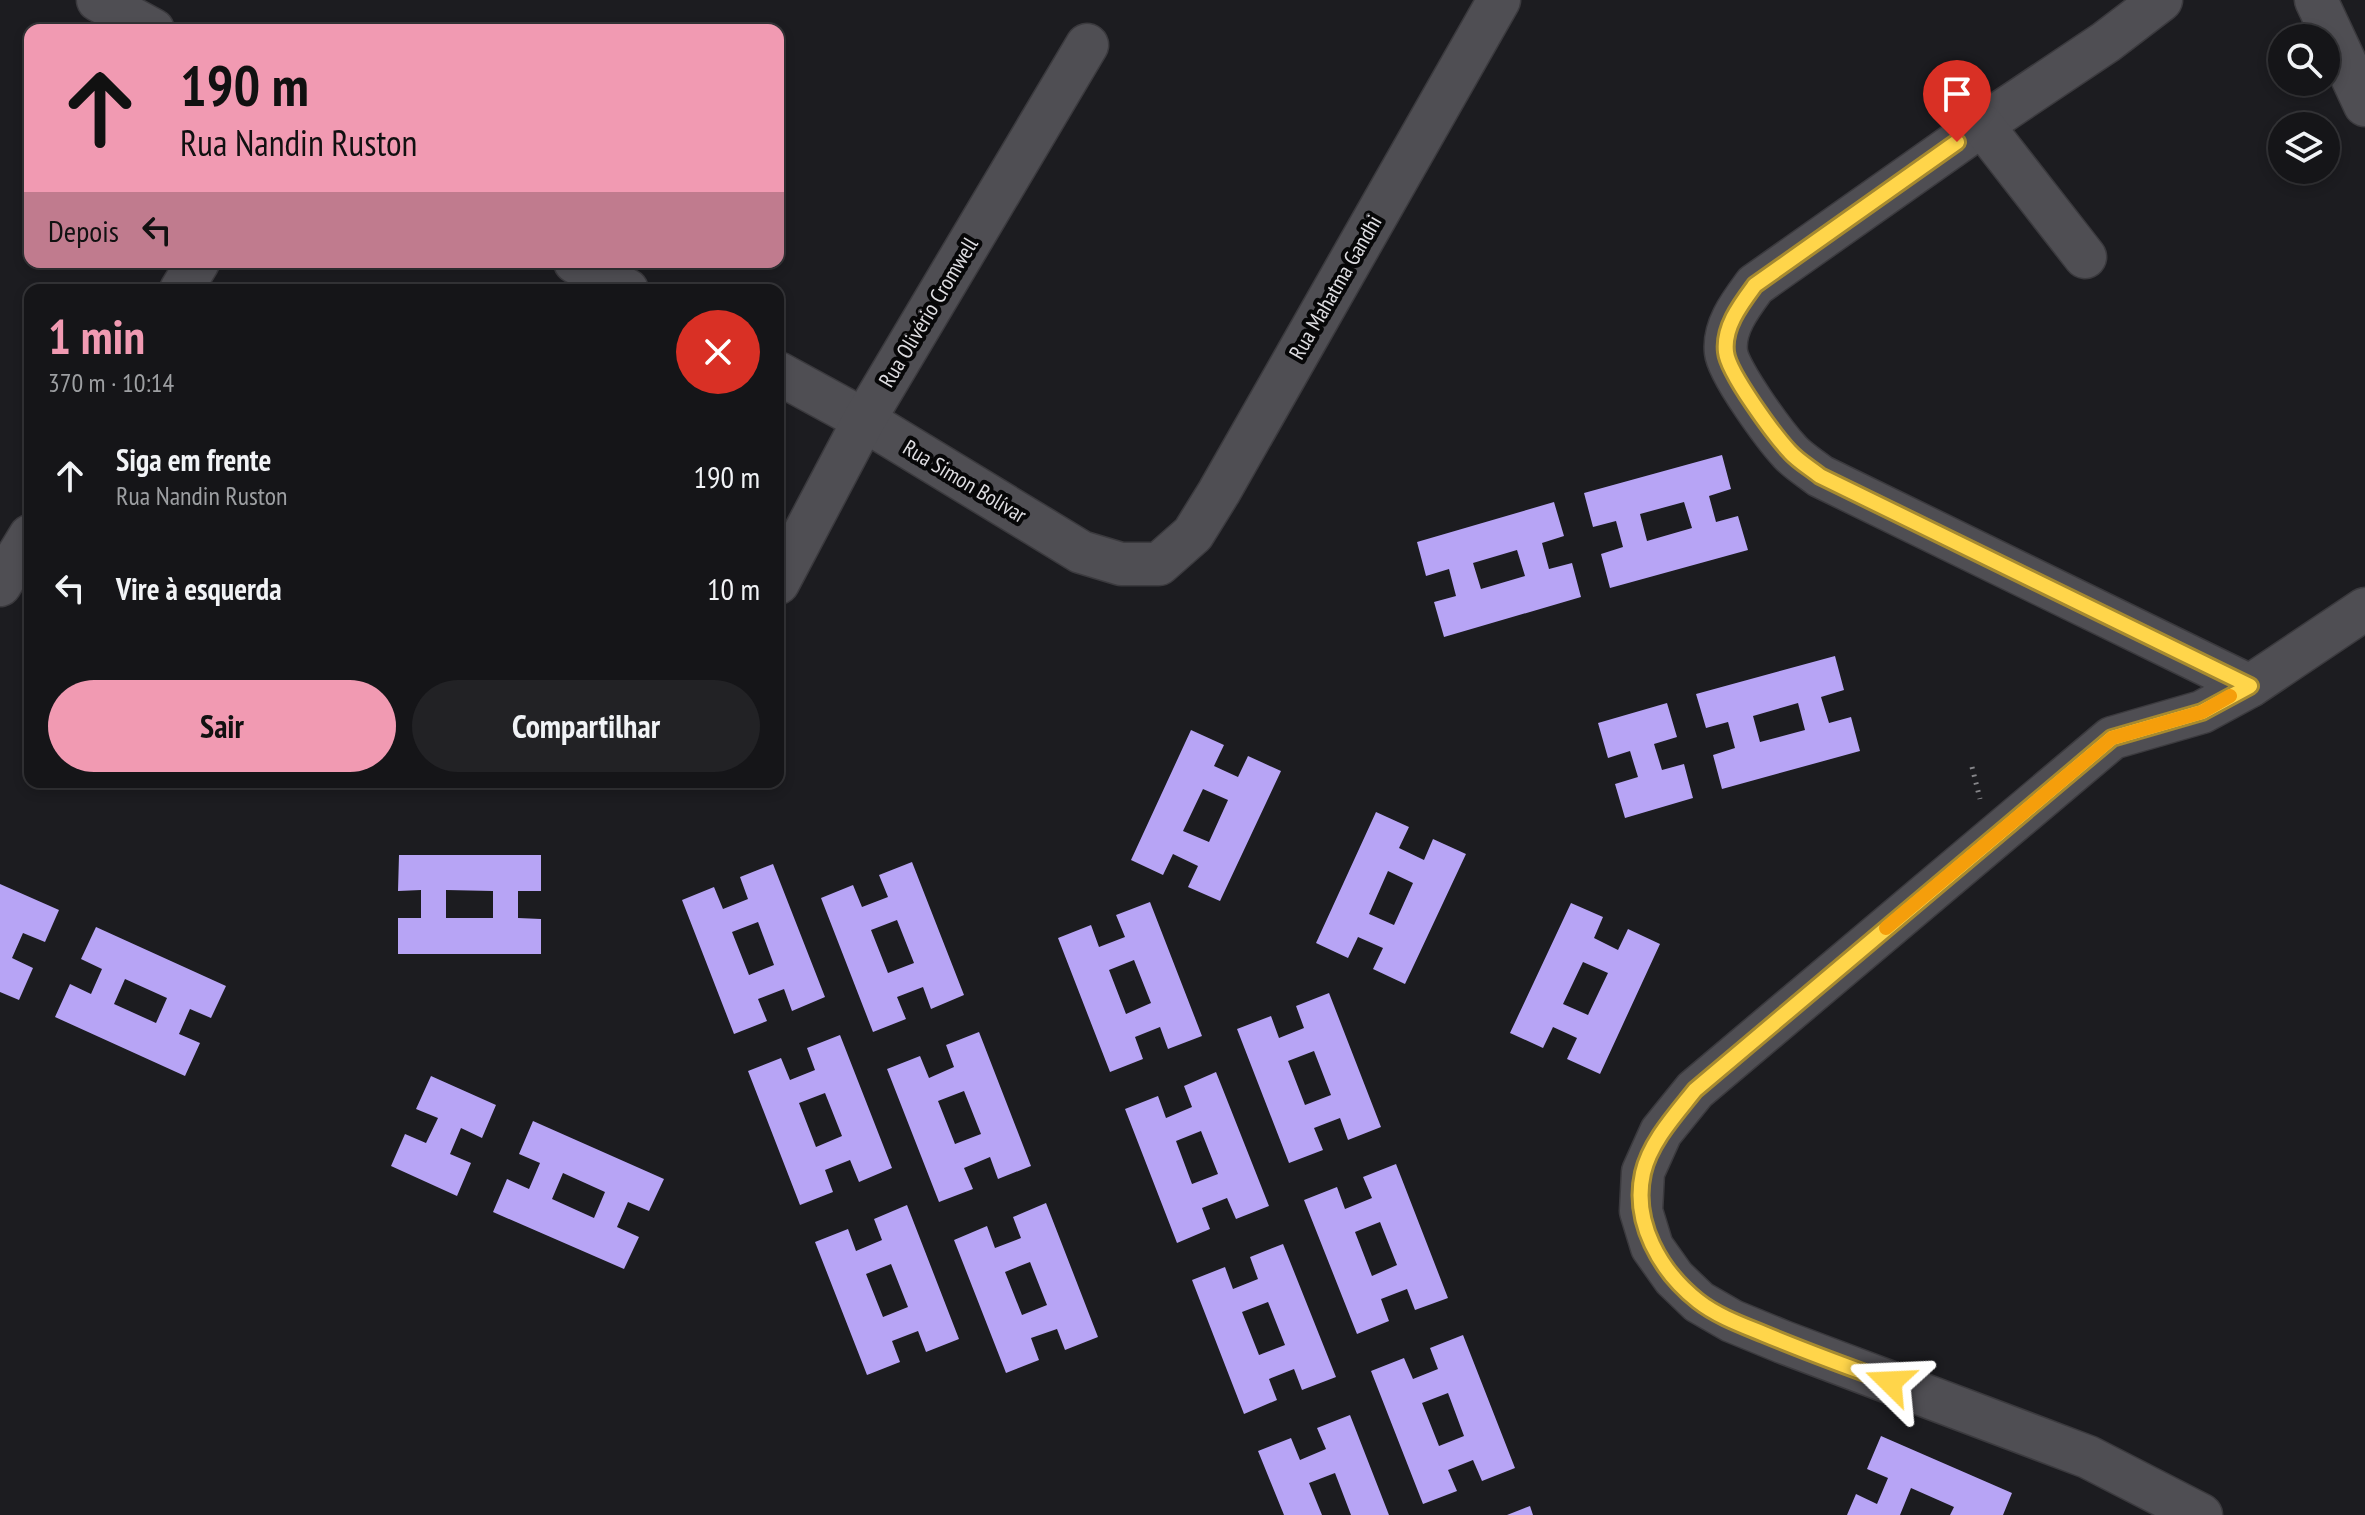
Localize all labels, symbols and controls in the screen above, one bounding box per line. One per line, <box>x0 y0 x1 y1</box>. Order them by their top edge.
map controls <box>2268 24 2340 184</box>
button: search <box>2268 24 2340 96</box>
text: 190 m <box>180 49 309 121</box>
icon: ahead <box>48 56 152 160</box>
pin <box>1923 60 1991 142</box>
icon: arrive <box>1935 72 1979 116</box>
button: layers <box>2268 112 2340 184</box>
text: Rua Nandin Ruston <box>180 119 417 166</box>
icon: left <box>135 208 179 252</box>
street label: Rua Mahatma Gandhi <box>1282 210 1388 364</box>
text: Depois <box>48 211 119 250</box>
street label: Rua Olivério Cromwell <box>872 231 984 392</box>
text: 1 min <box>48 305 145 367</box>
button: close <box>676 310 760 394</box>
text: 370 m · 10:14 <box>48 366 174 399</box>
street label: Rua Simon Bolívar <box>898 433 1032 529</box>
text: Siga em frente <box>116 440 271 479</box>
icon: ahead <box>48 454 92 498</box>
text: 190 m <box>694 457 760 496</box>
text: Rua Nandin Ruston <box>116 479 287 512</box>
icon: left <box>48 566 92 610</box>
text: Vire à esquerda <box>116 569 282 608</box>
text: 10 m <box>707 569 760 608</box>
button: Sair <box>48 680 396 772</box>
button: Compartilhar <box>412 680 760 772</box>
position arrow <box>1848 1340 1932 1424</box>

